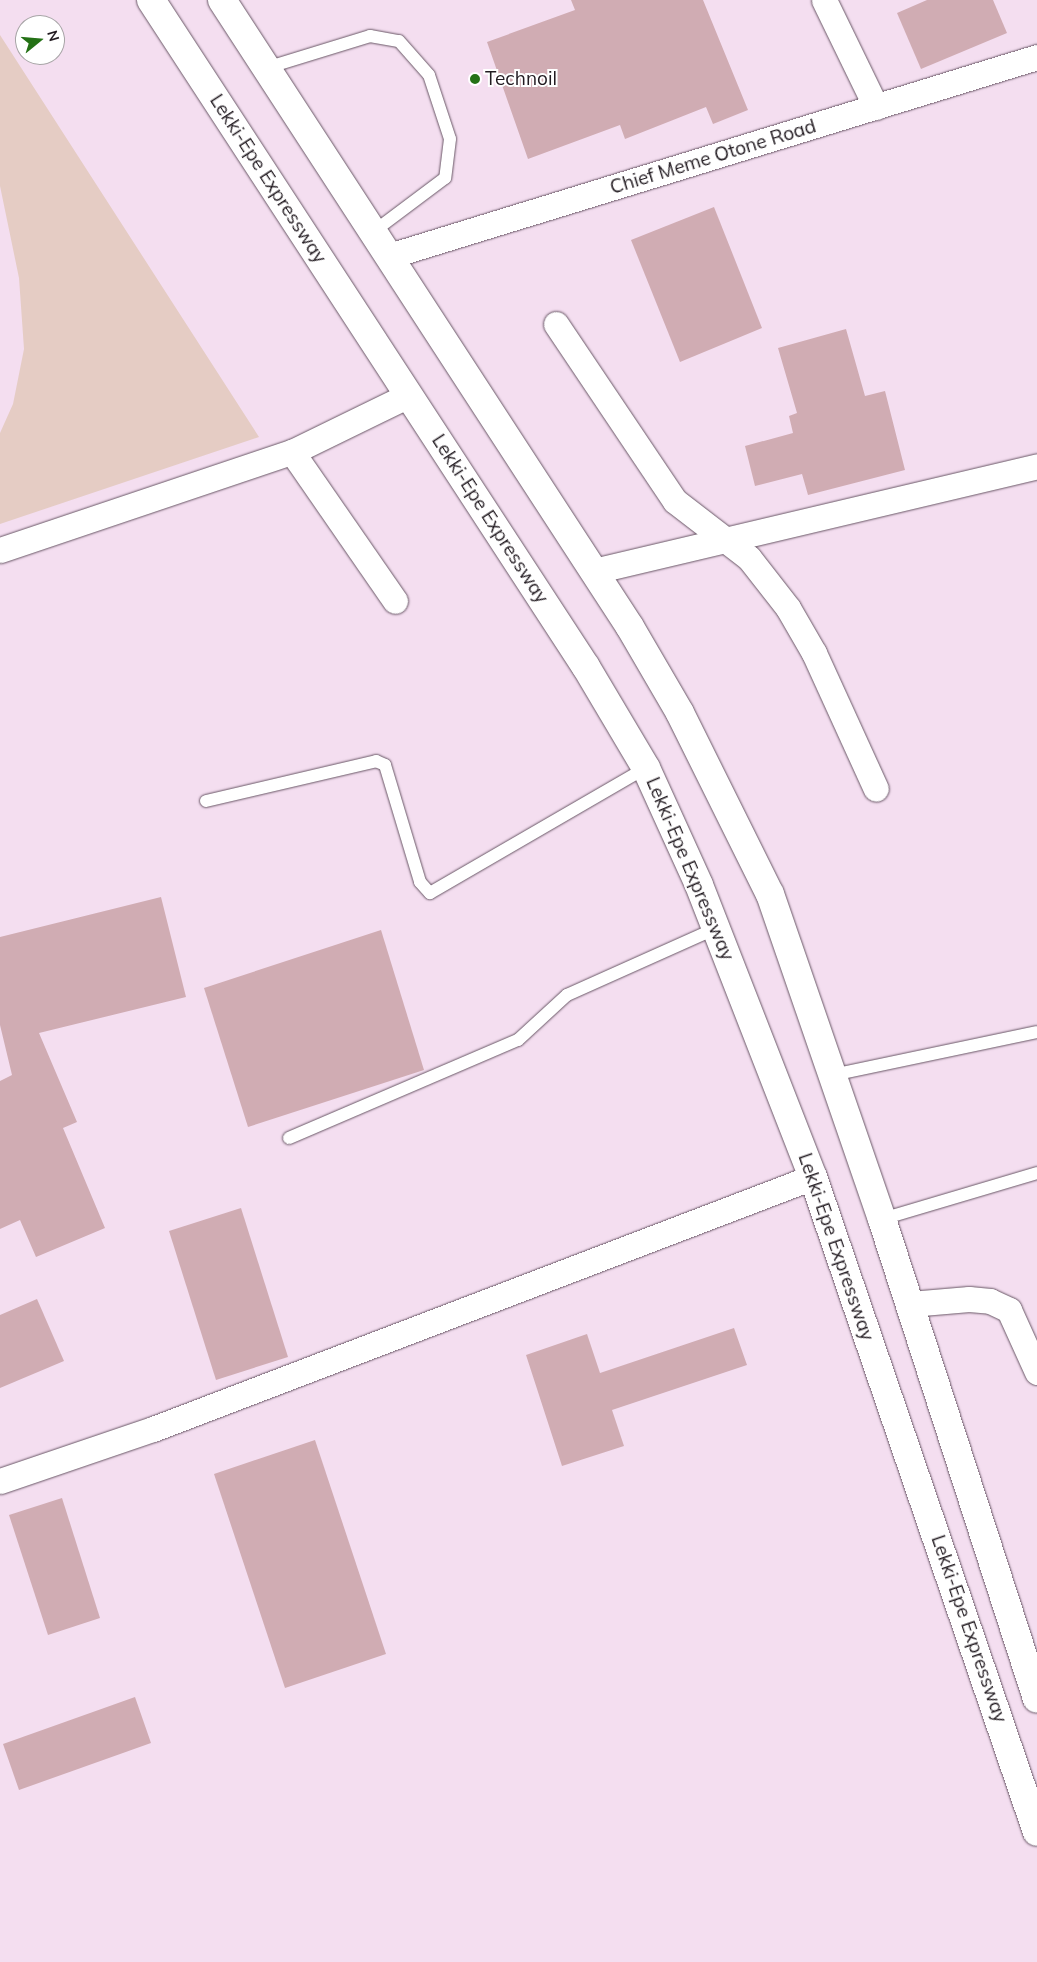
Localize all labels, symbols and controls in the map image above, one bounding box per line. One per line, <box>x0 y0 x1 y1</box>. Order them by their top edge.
north arrow <box>15 15 65 65</box>
text: N <box>43 28 64 44</box>
place label: Technoil <box>485 68 557 90</box>
marker: Technoil <box>469 73 481 85</box>
street label: Lekki-Epe Expressway <box>205 90 331 268</box>
street label: Chief Meme Otone Road <box>607 115 819 199</box>
street label: Lekki-Epe Expressway <box>427 430 553 608</box>
street label: Lekki-Epe Expressway <box>641 774 739 964</box>
street label: Lekki-Epe Expressway <box>793 1150 879 1344</box>
street label: Lekki-Epe Expressway <box>926 1532 1012 1726</box>

